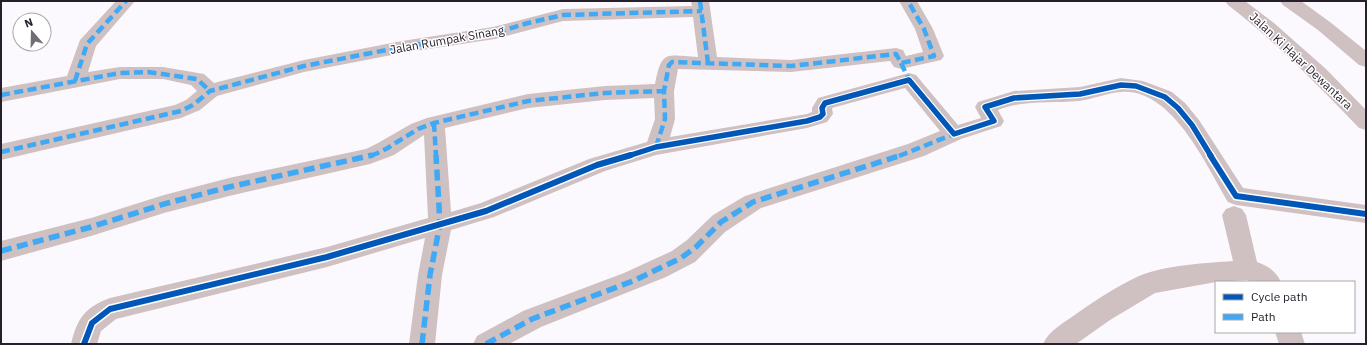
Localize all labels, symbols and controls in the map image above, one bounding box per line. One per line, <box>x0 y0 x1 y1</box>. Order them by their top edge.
street label: Jalan Ki Hajar Dewantara <box>1247 9 1356 113</box>
north arrow <box>12 12 52 52</box>
text: N <box>22 15 35 31</box>
street label: Jalan Rumpak Sinang <box>389 22 506 57</box>
legend <box>1215 281 1355 333</box>
text: Cycle path <box>1251 289 1308 304</box>
text: Path <box>1251 309 1276 324</box>

